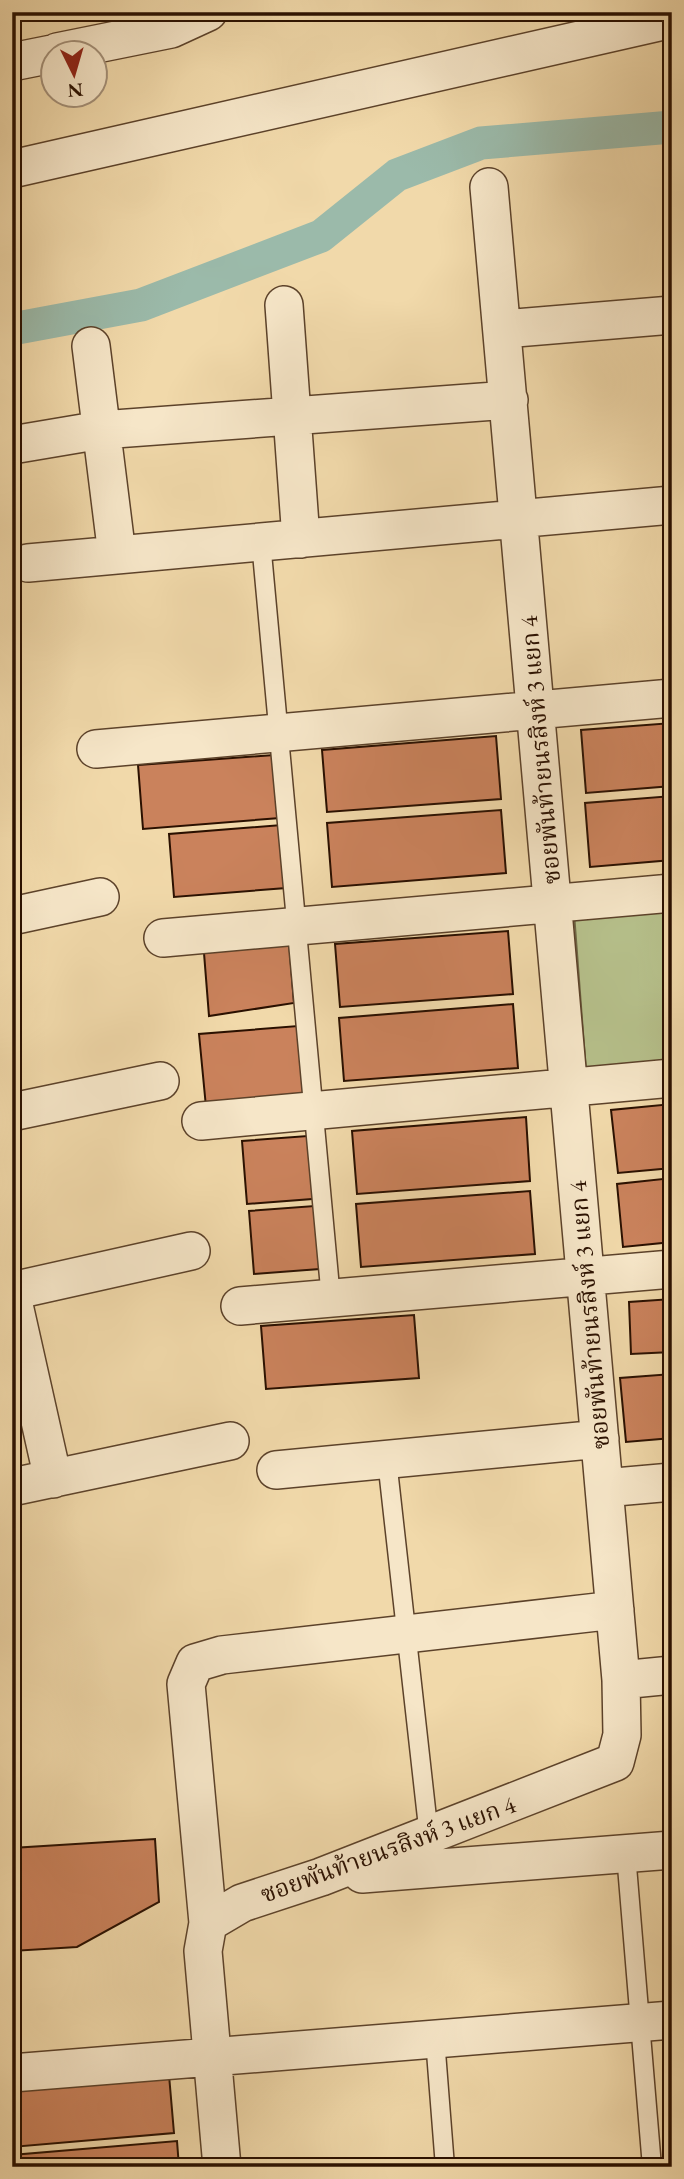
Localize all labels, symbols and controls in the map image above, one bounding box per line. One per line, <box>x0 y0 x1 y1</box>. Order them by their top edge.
north arrow <box>38 38 108 108</box>
text: N <box>66 77 84 104</box>
street label: ซอยพันท้ายนรสิงห์ 3 แยก 4 <box>513 614 567 885</box>
street label: ซอยพันท้ายนรสิงห์ 3 แยก 4 <box>562 1179 616 1450</box>
street label: ซอยพันท้ายนรสิงห์ 3 แยก 4 <box>256 1788 520 1910</box>

